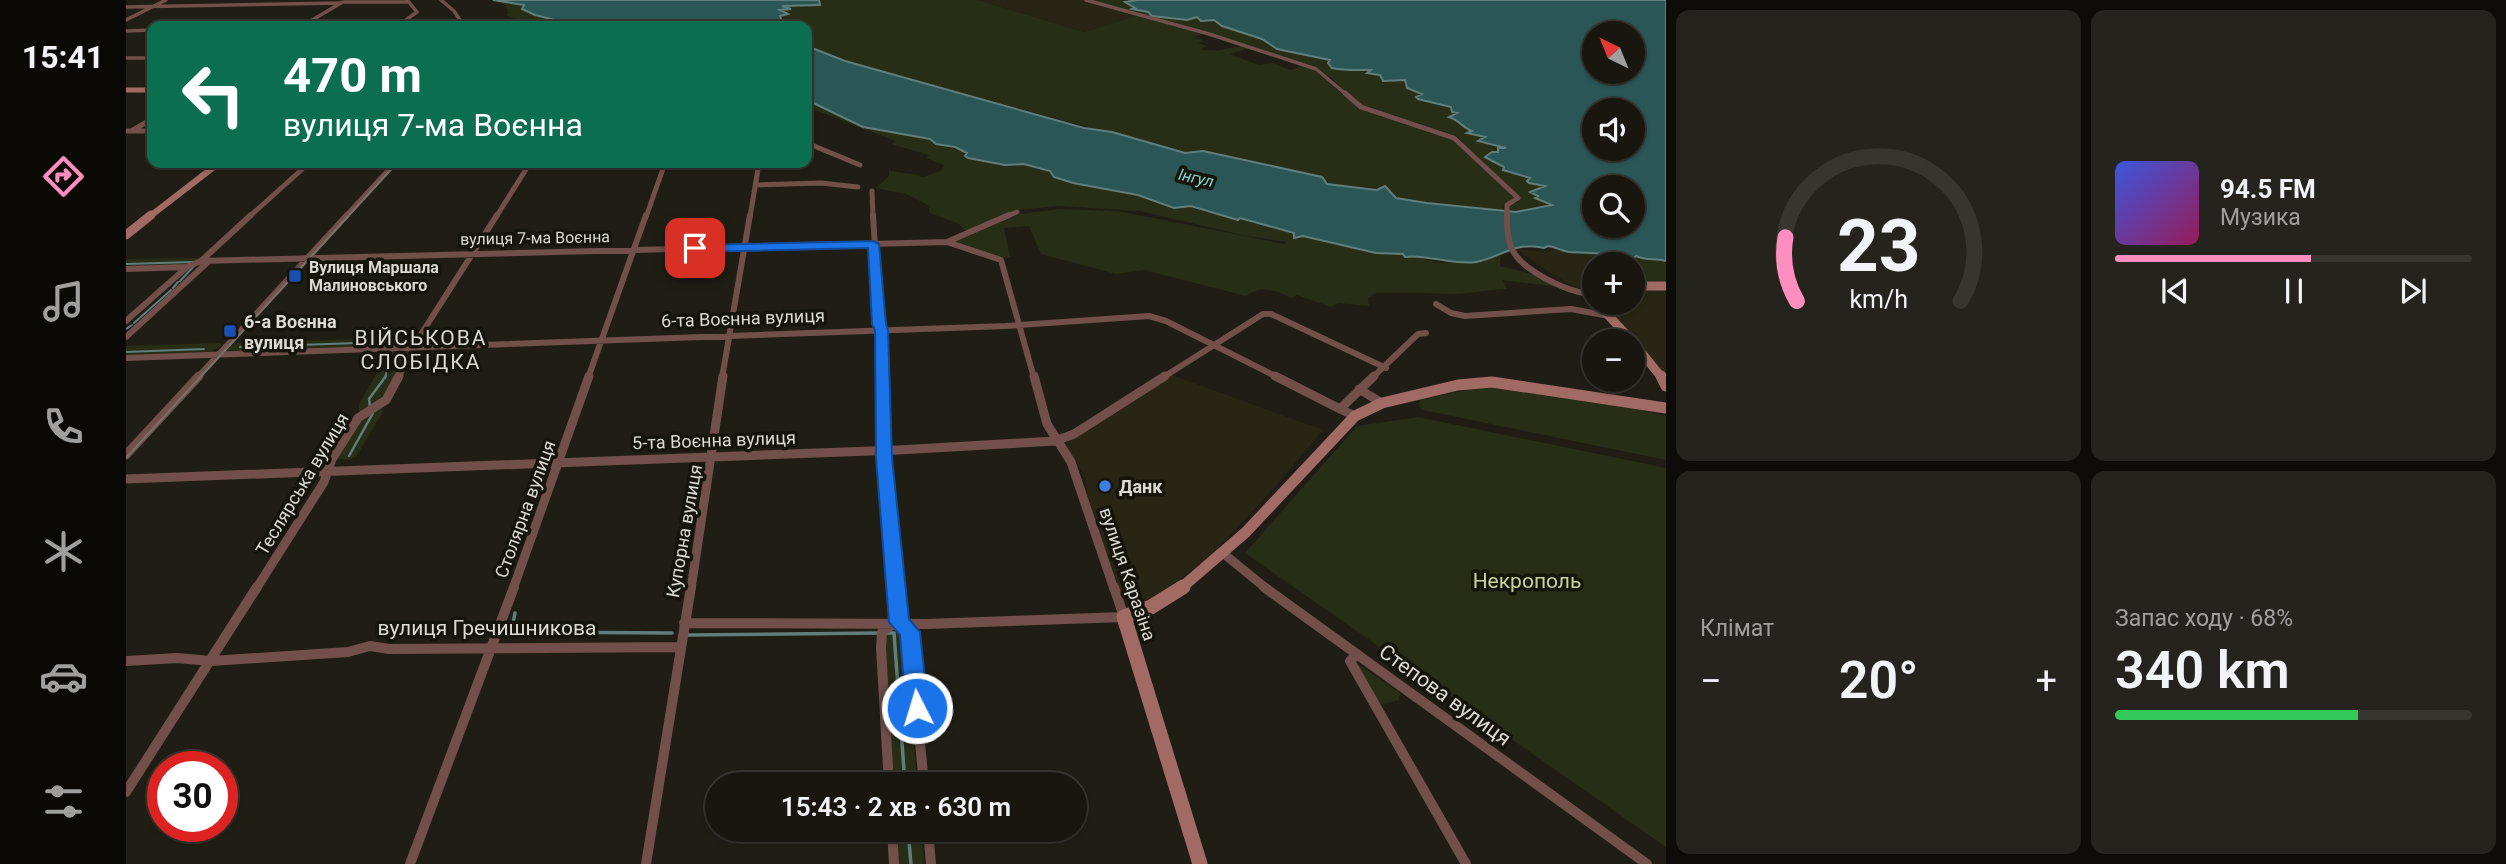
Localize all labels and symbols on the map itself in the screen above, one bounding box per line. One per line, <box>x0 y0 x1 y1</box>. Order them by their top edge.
north arrow <box>1582 21 1645 84</box>
water label: Інгул <box>1176 165 1216 191</box>
pin <box>665 218 725 278</box>
street label: вулиця 7-ма Воєнна <box>460 227 610 249</box>
place label: Вулиця Маршала Малиновського <box>309 258 439 295</box>
marker: Вулиця Маршала Малиновського <box>287 268 303 284</box>
street label: 6-та Воєнна вулиця <box>661 305 825 331</box>
place label: 6-а Воєнна вулиця <box>244 311 337 353</box>
marker: 6-а Воєнна вулиця <box>222 323 238 339</box>
district label: ВІЙСЬКОВА СЛОБІДКА <box>354 326 488 374</box>
street label: Теслярська вулиця <box>251 409 353 559</box>
street label: 5-та Воєнна вулиця <box>632 427 796 453</box>
street label: Столярна вулиця <box>490 437 560 581</box>
street label: Купорна вулиця <box>662 463 706 599</box>
place label: Данк <box>1119 476 1163 497</box>
marker: Данк <box>1097 478 1113 494</box>
street label: вулиця Каразіна <box>1095 505 1161 643</box>
park label: Некрополь <box>1473 569 1581 593</box>
street label: вулиця Гречишникова <box>378 616 596 640</box>
street label: Степова вулиця <box>1375 639 1515 751</box>
position arrow <box>880 671 954 745</box>
speed limit sign: 30 <box>147 751 238 842</box>

